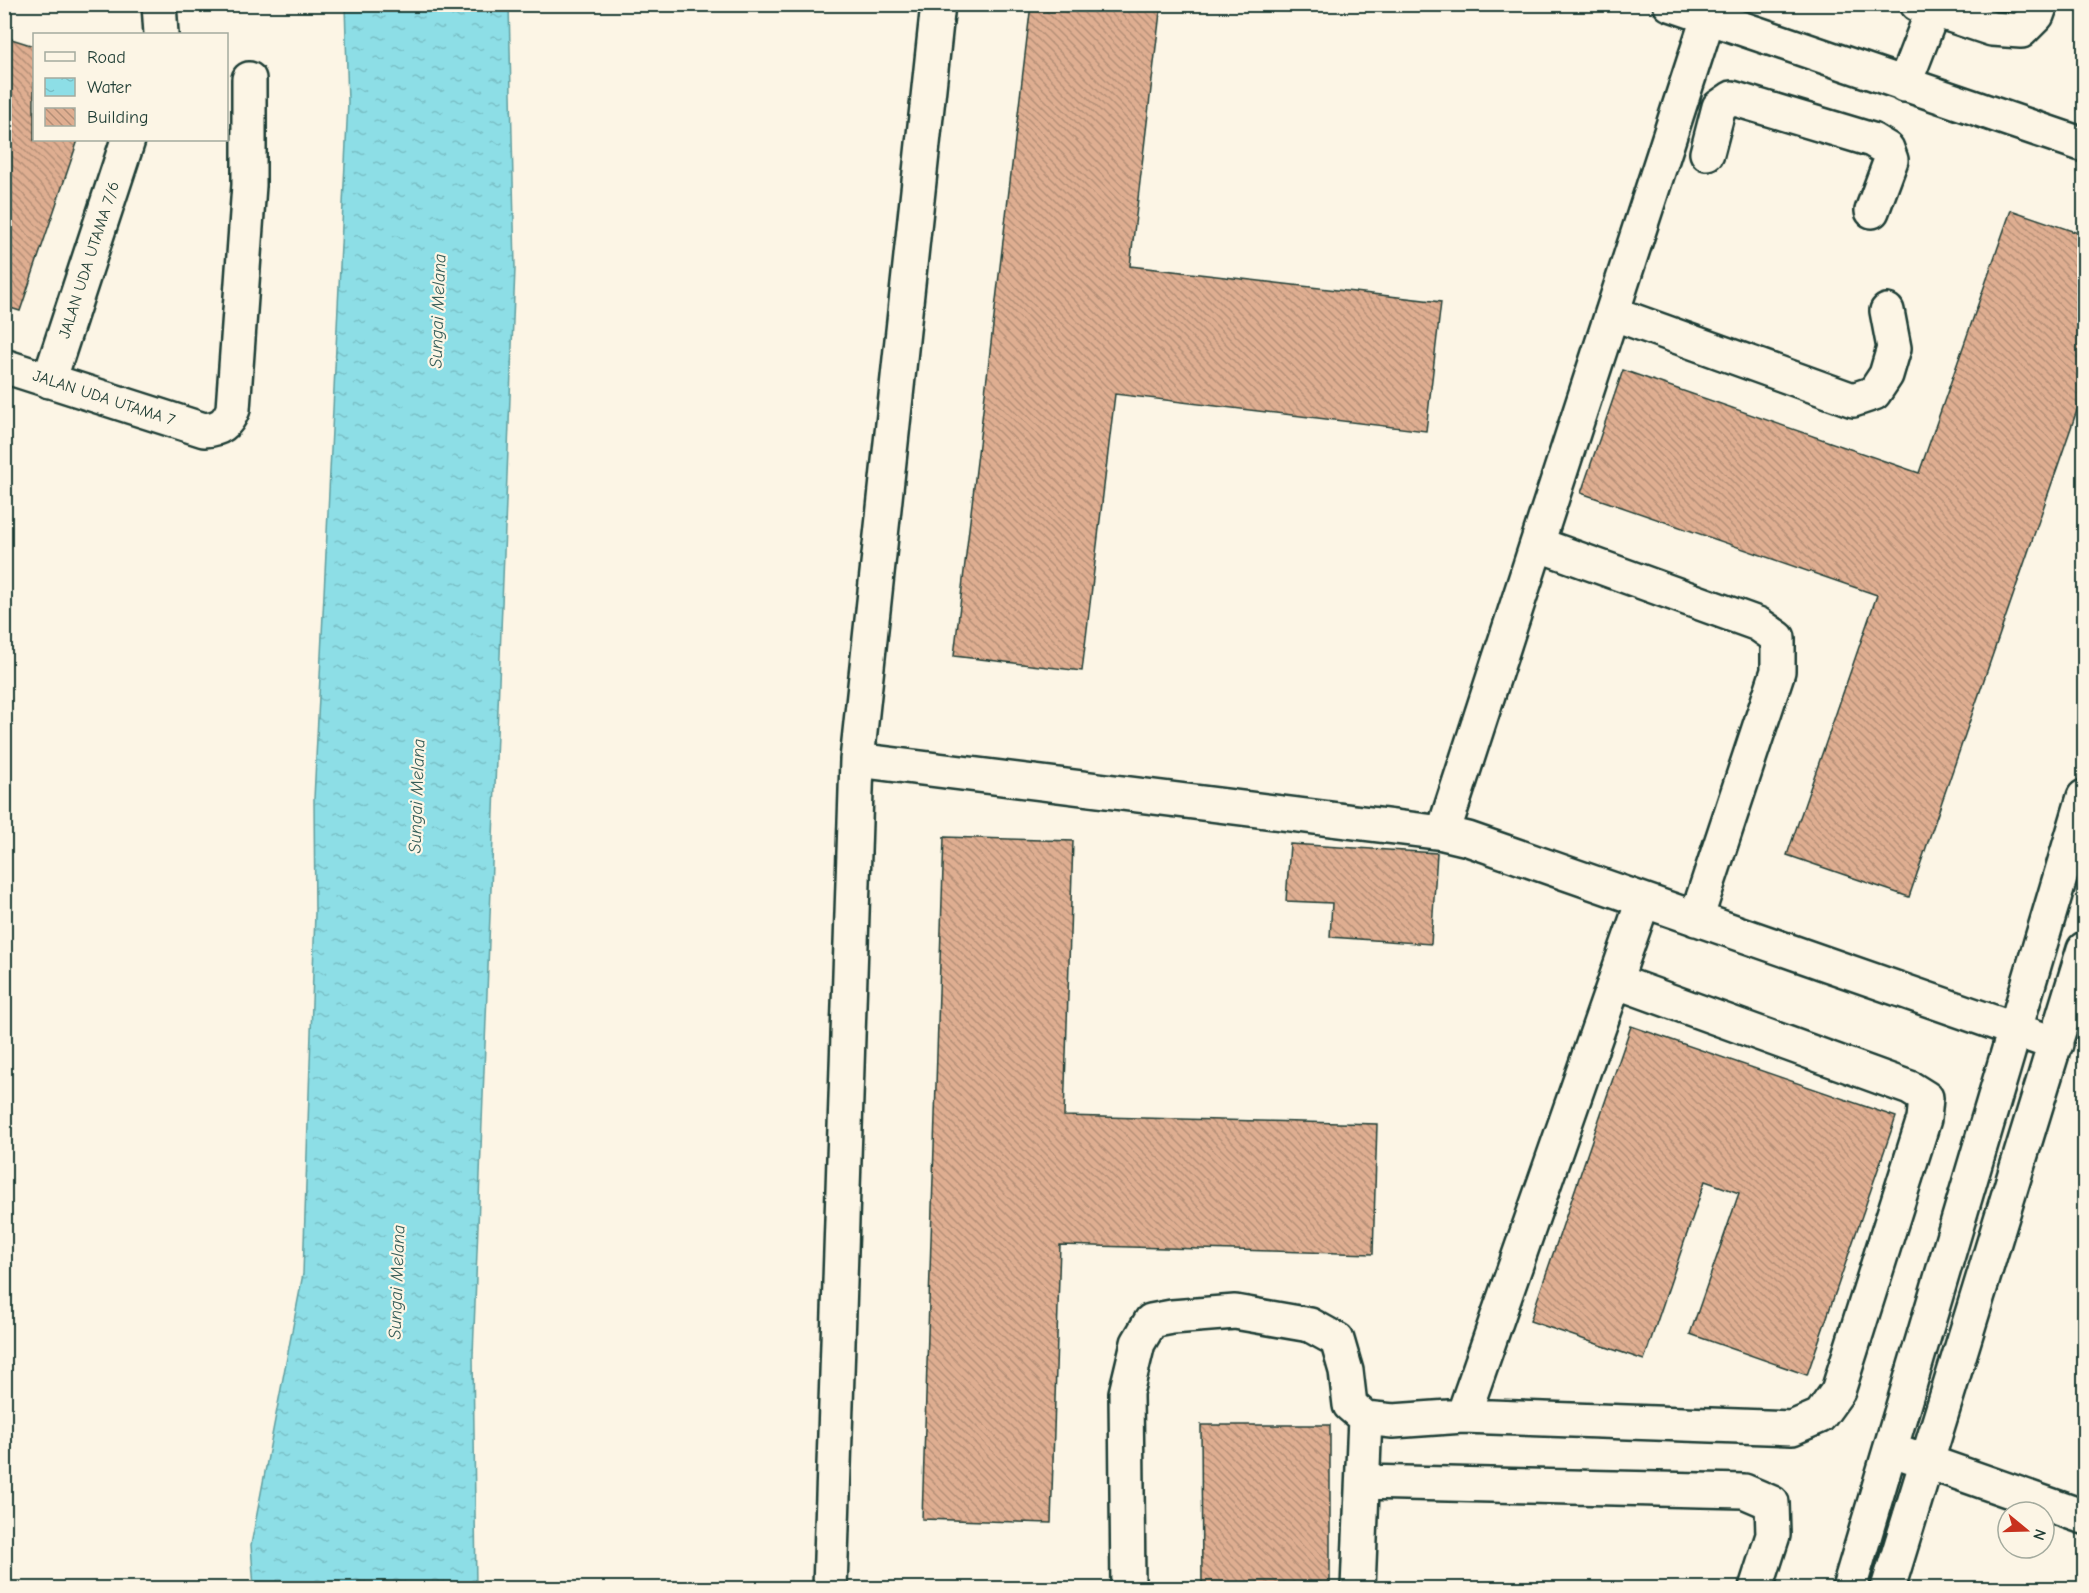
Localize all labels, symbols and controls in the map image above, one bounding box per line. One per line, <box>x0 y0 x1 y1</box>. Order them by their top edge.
legend <box>33 33 228 141</box>
text: Road <box>87 47 126 68</box>
text: Water <box>87 77 132 98</box>
text: Building <box>87 107 149 128</box>
street label: JALAN UDA UTAMA 7/6 <box>55 179 123 341</box>
water label: Sungai Melana <box>426 253 450 369</box>
street label: JALAN UDA UTAMA 7 <box>31 367 178 430</box>
water label: Sungai Melana <box>405 738 429 854</box>
water label: Sungai Melana <box>385 1224 409 1340</box>
north arrow <box>1996 1500 2056 1560</box>
text: N <box>2029 1527 2049 1542</box>

